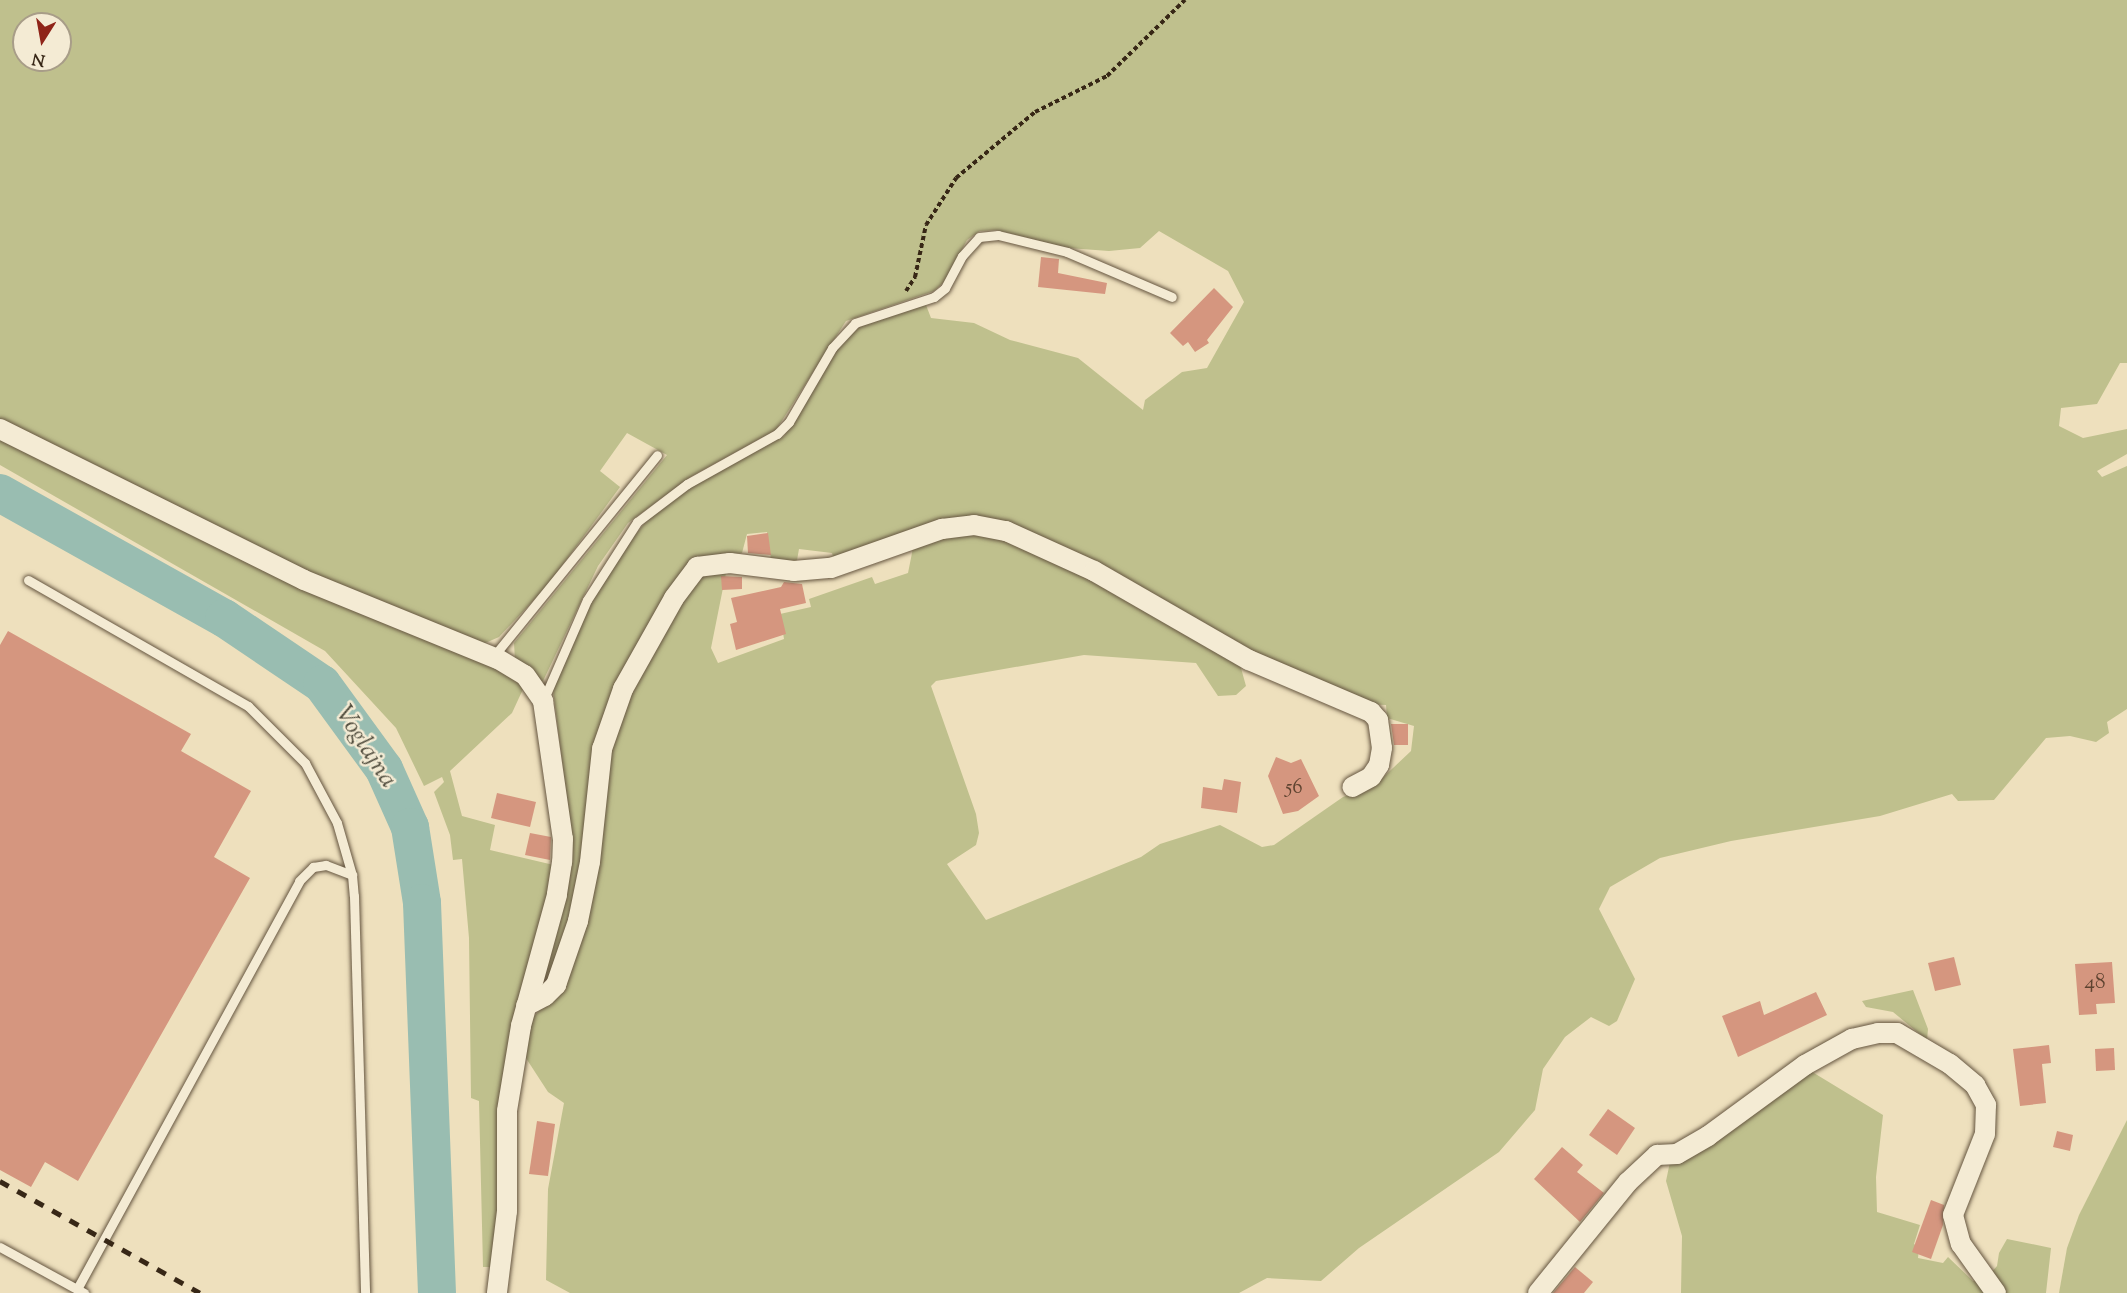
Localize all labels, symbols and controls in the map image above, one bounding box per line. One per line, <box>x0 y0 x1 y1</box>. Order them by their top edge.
north arrow <box>12 12 72 72</box>
text: N <box>30 46 47 71</box>
water label: Voglajna <box>327 700 403 794</box>
house number: 56 <box>1285 775 1303 801</box>
house number: 48 <box>2084 970 2106 996</box>

